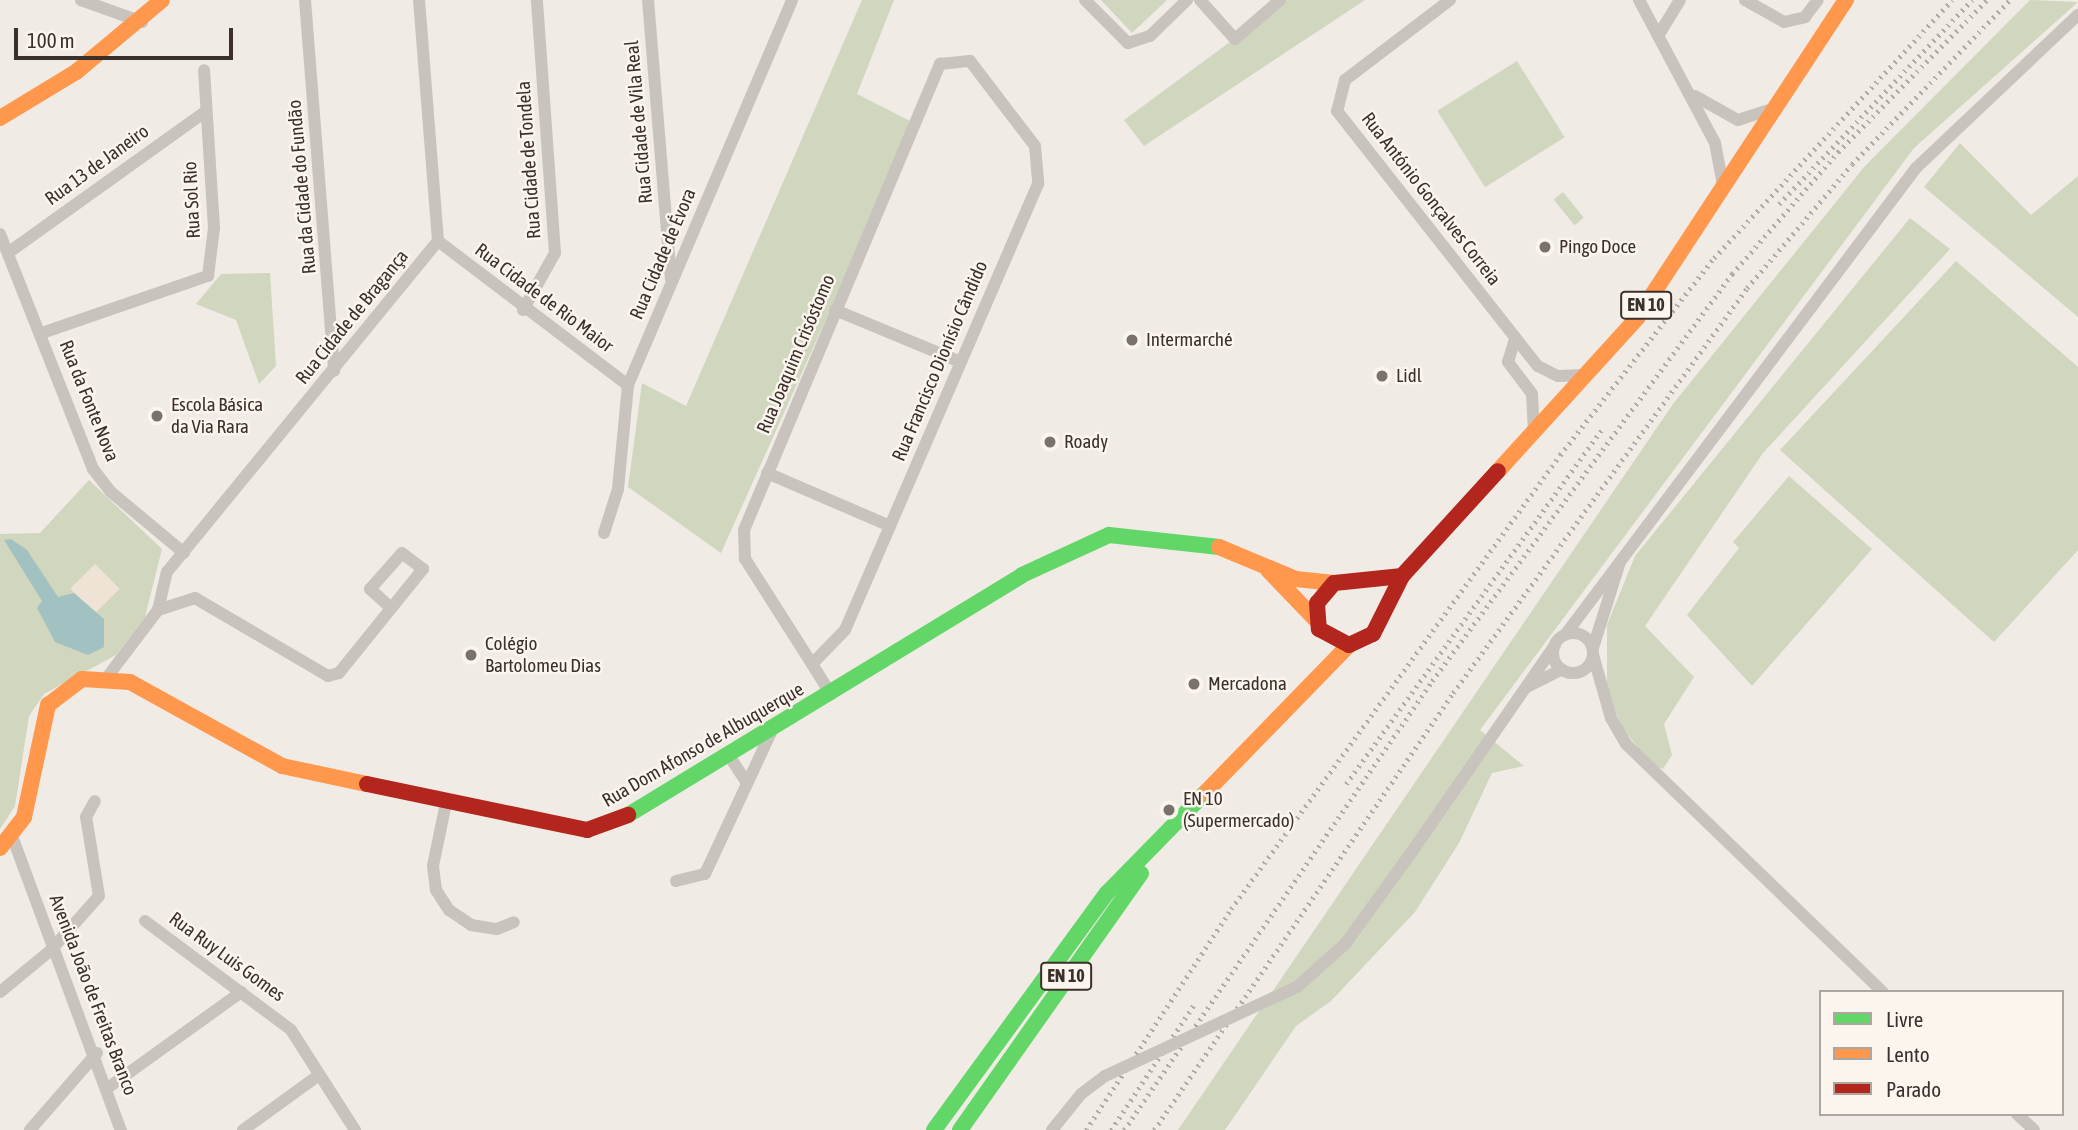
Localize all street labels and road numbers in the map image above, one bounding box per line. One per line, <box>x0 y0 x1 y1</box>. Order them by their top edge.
street label: Rua Cidade de Vila Real <box>621 40 657 204</box>
street label: Rua Cidade de Tondela <box>512 80 546 240</box>
street label: Rua da Cidade do Fundão <box>283 99 321 275</box>
street label: Rua António Gonçalves Correia <box>1356 108 1506 290</box>
street label: Rua 13 de Janeiro <box>41 120 153 210</box>
street label: Rua Sol Rio <box>179 161 205 239</box>
street label: Rua Cidade de Évora <box>625 185 701 323</box>
street label: Rua Cidade de Rio Maior <box>470 239 618 357</box>
street label: Rua Cidade de Bragança <box>291 245 413 389</box>
street label: Rua Francisco Dionísio Cândido <box>887 257 993 465</box>
street label: Rua Joaquim Crisóstomo <box>752 271 840 437</box>
road number: EN 10 <box>1620 290 1672 320</box>
street label: Rua da Fonte Nova <box>54 337 124 465</box>
street label: Rua Dom Afonso de Albuquerque <box>598 678 808 812</box>
street label: Avenida João de Freitas Branco <box>44 892 142 1098</box>
street label: Rua Ruy Luis Gomes <box>165 907 289 1007</box>
road number: EN 10 <box>1040 961 1092 990</box>

